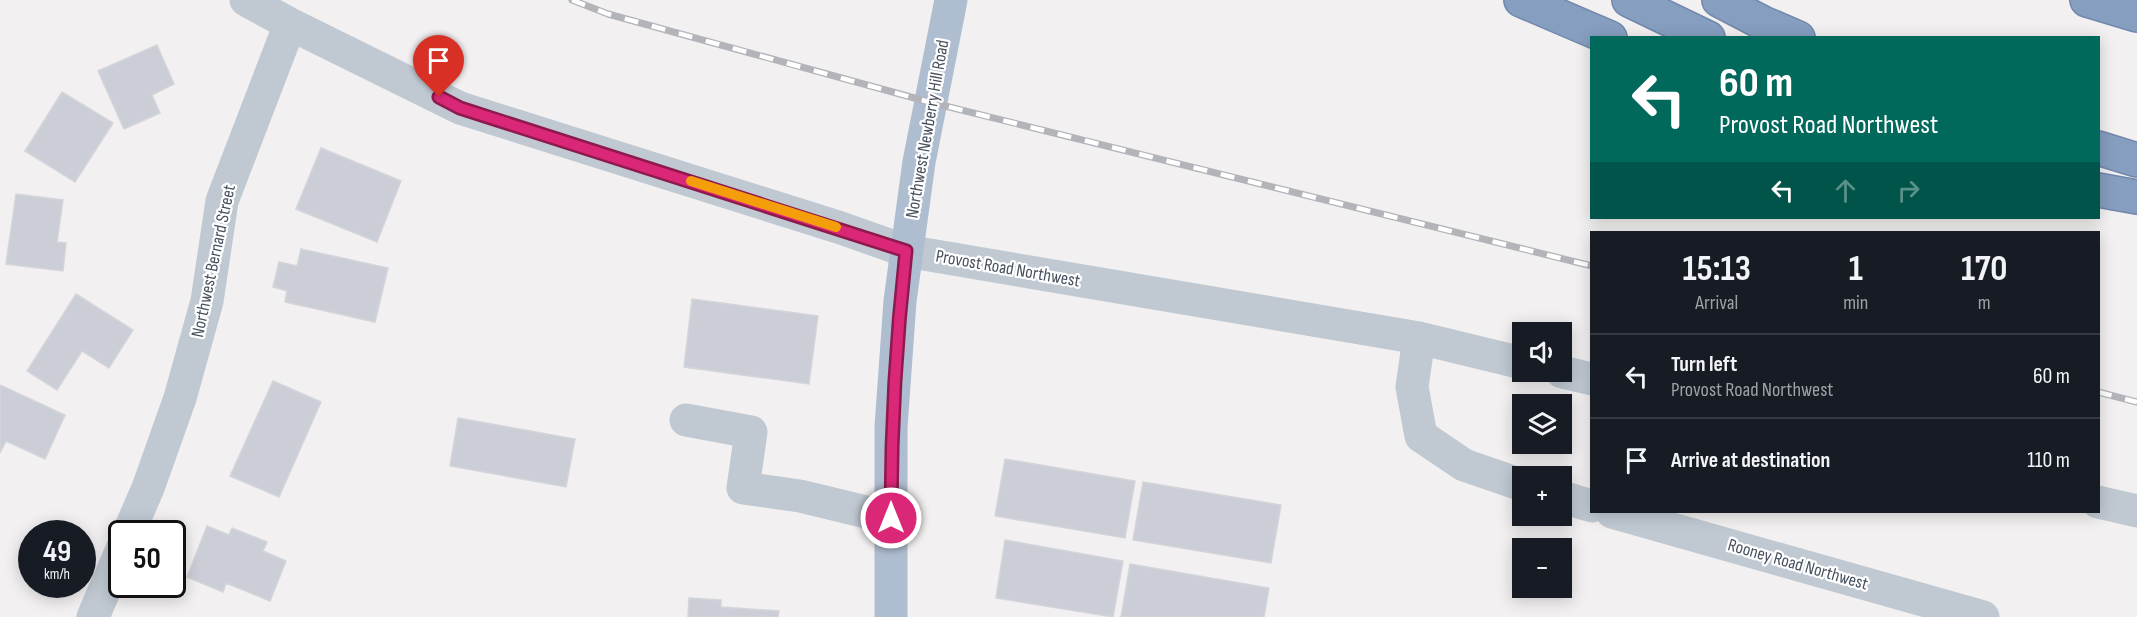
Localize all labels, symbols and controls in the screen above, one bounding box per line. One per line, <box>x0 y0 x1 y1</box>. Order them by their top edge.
pin <box>413 35 464 97</box>
street label: Northwest Newberry Hill Road <box>901 38 954 220</box>
icon: arrive <box>422 44 455 77</box>
text: 60 m <box>1719 58 1793 109</box>
icon: left <box>1620 60 1698 138</box>
text: Provost Road Northwest <box>1719 109 1938 141</box>
icon: left <box>1766 174 1799 207</box>
icon: ahead <box>1829 174 1862 207</box>
icon: right <box>1892 174 1925 207</box>
street label: Northwest Bernard Street <box>187 182 240 339</box>
street label: Provost Road Northwest <box>934 245 1082 292</box>
text: 15:13 <box>1683 248 1751 291</box>
text: 1 <box>1849 248 1863 291</box>
text: 170 <box>1961 248 2007 291</box>
text: Arrival <box>1695 291 1738 315</box>
text: min <box>1843 291 1868 315</box>
text: m <box>1978 291 1991 315</box>
map controls <box>1512 322 1572 598</box>
button: sound <box>1512 322 1572 382</box>
text: Turn left <box>1671 351 1737 378</box>
icon: left <box>1620 360 1653 393</box>
text: 60 m <box>2033 363 2070 390</box>
text: Provost Road Northwest <box>1671 378 1833 402</box>
button: layers <box>1512 394 1572 454</box>
icon: arrive <box>1620 444 1653 477</box>
text: Arrive at destination <box>1671 447 1830 474</box>
text: 110 m <box>2027 447 2070 474</box>
button: + <box>1512 466 1572 526</box>
position arrow <box>859 486 923 550</box>
speed limit sign: 50 <box>108 520 186 598</box>
text: 49 <box>43 534 71 570</box>
street label: Rooney Road Northwest <box>1725 534 1871 595</box>
button: − <box>1512 538 1572 598</box>
text: km/h <box>44 565 70 584</box>

